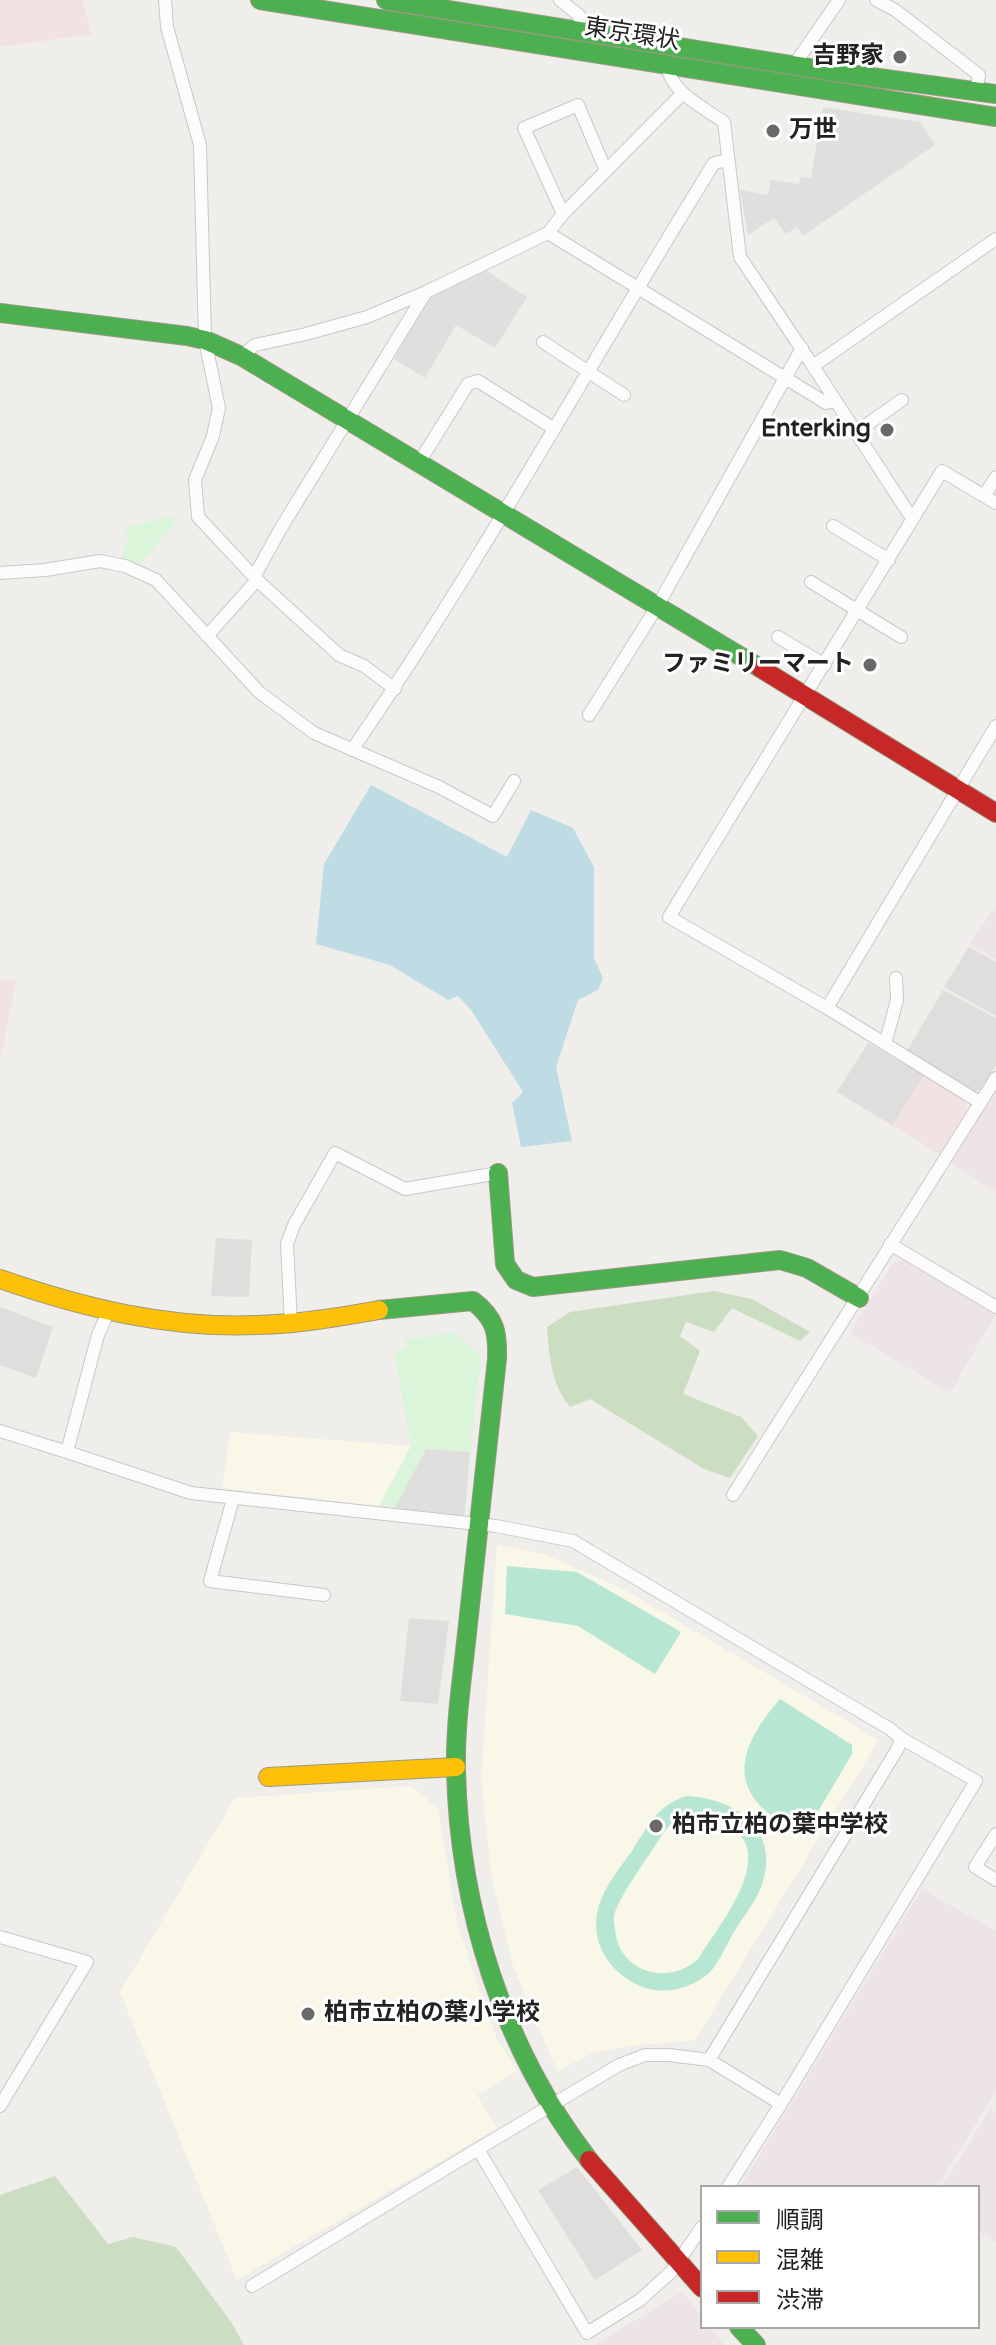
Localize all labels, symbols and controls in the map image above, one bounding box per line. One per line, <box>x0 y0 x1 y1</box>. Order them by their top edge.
street label: 東京環状 <box>582 13 682 57</box>
place label: 吉野家 <box>812 43 884 71</box>
marker: 吉野家 <box>891 48 909 66</box>
place label: 万世 <box>789 117 837 145</box>
marker: 万世 <box>764 122 782 140</box>
place label: Enterking <box>761 416 871 444</box>
marker: Enterking <box>878 421 896 439</box>
place label: ファミリーマート <box>662 651 854 679</box>
marker: ファミリーマート <box>861 656 879 674</box>
place label: 柏市立柏の葉中学校 <box>672 1812 888 1840</box>
marker: 柏市立柏の葉中学校 <box>647 1817 665 1835</box>
place label: 柏市立柏の葉小学校 <box>324 2000 540 2028</box>
marker: 柏市立柏の葉小学校 <box>299 2005 317 2023</box>
legend <box>700 2185 980 2329</box>
text: 順調 <box>776 2206 824 2235</box>
text: 混雑 <box>776 2246 824 2275</box>
text: 渋滞 <box>776 2286 824 2315</box>

